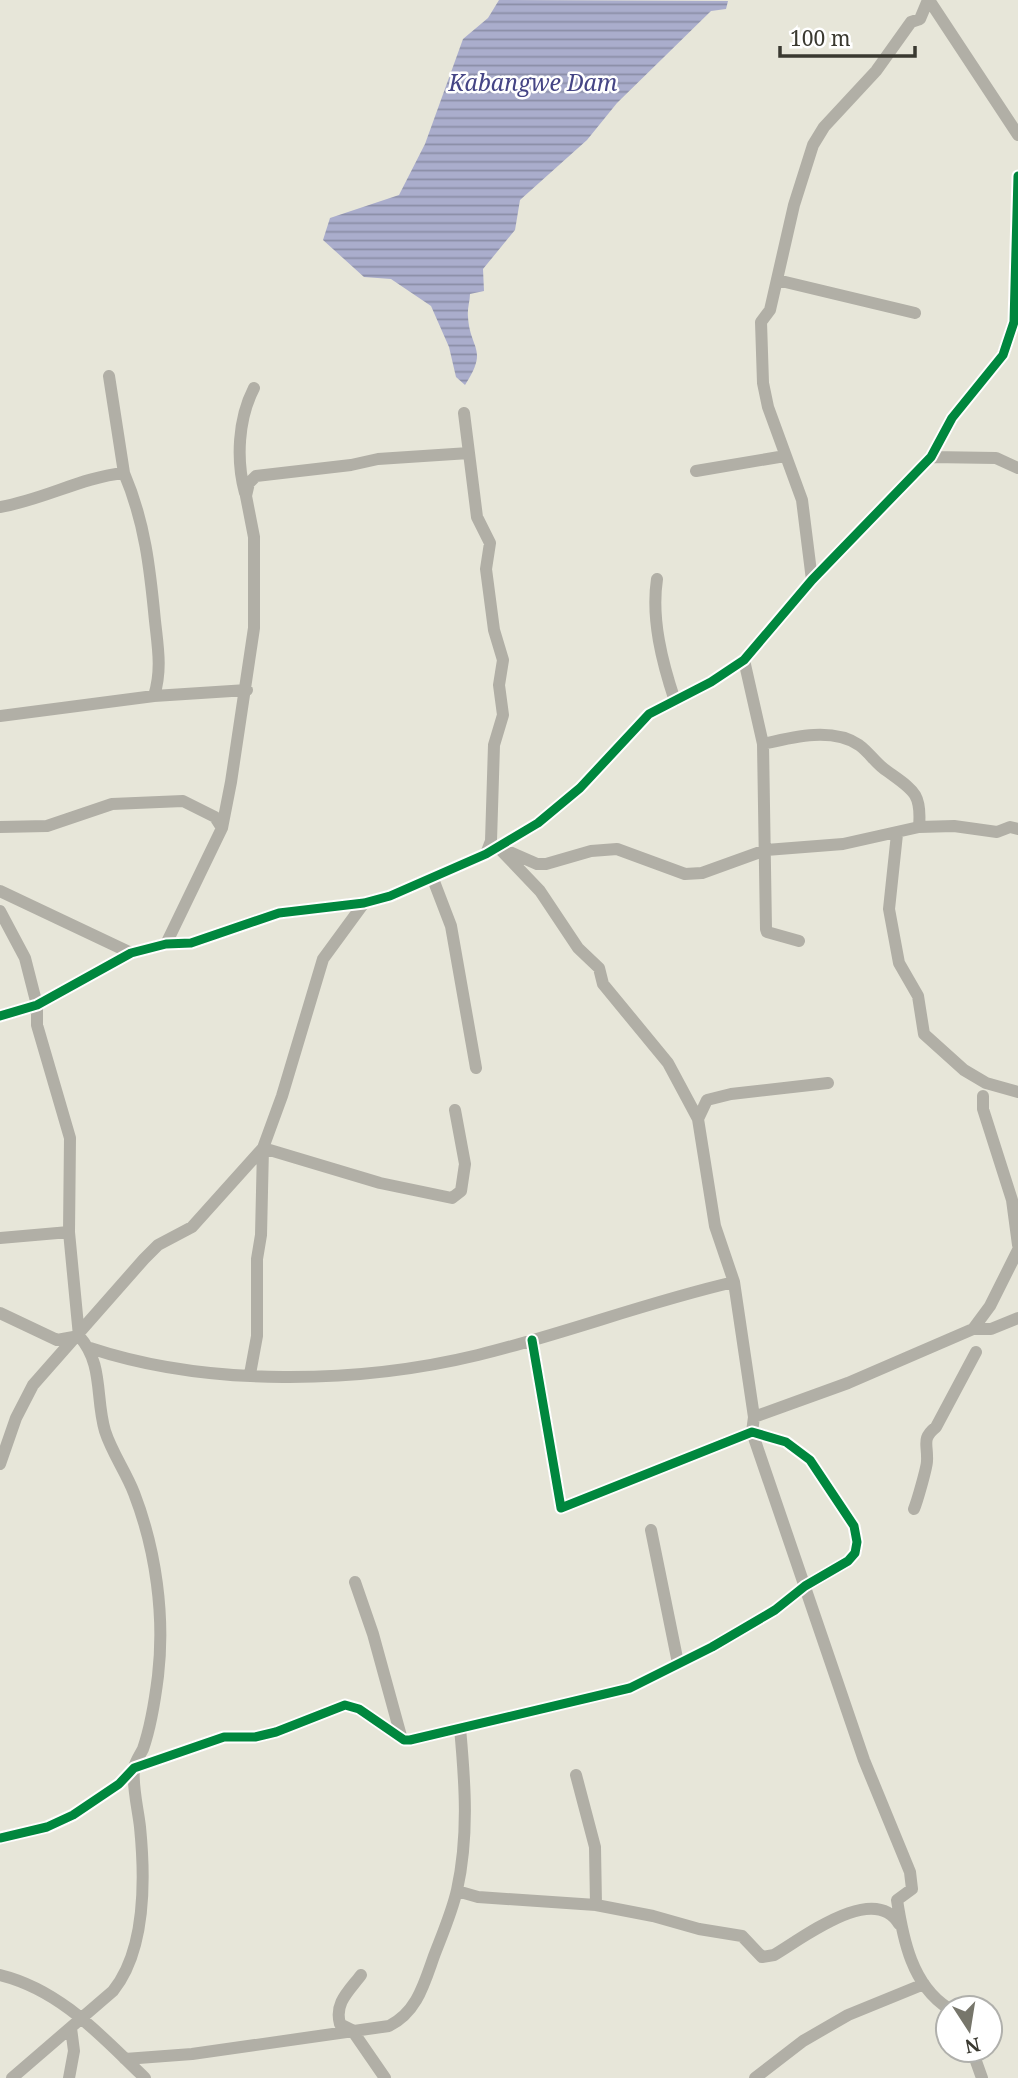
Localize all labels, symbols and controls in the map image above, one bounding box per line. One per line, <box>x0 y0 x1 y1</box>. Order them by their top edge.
scale bar <box>780 14 915 58</box>
text: 100 m <box>790 24 851 52</box>
water label: Kabangwe Dam <box>448 66 618 98</box>
north arrow <box>934 1994 1004 2064</box>
text: N <box>962 2031 983 2060</box>

